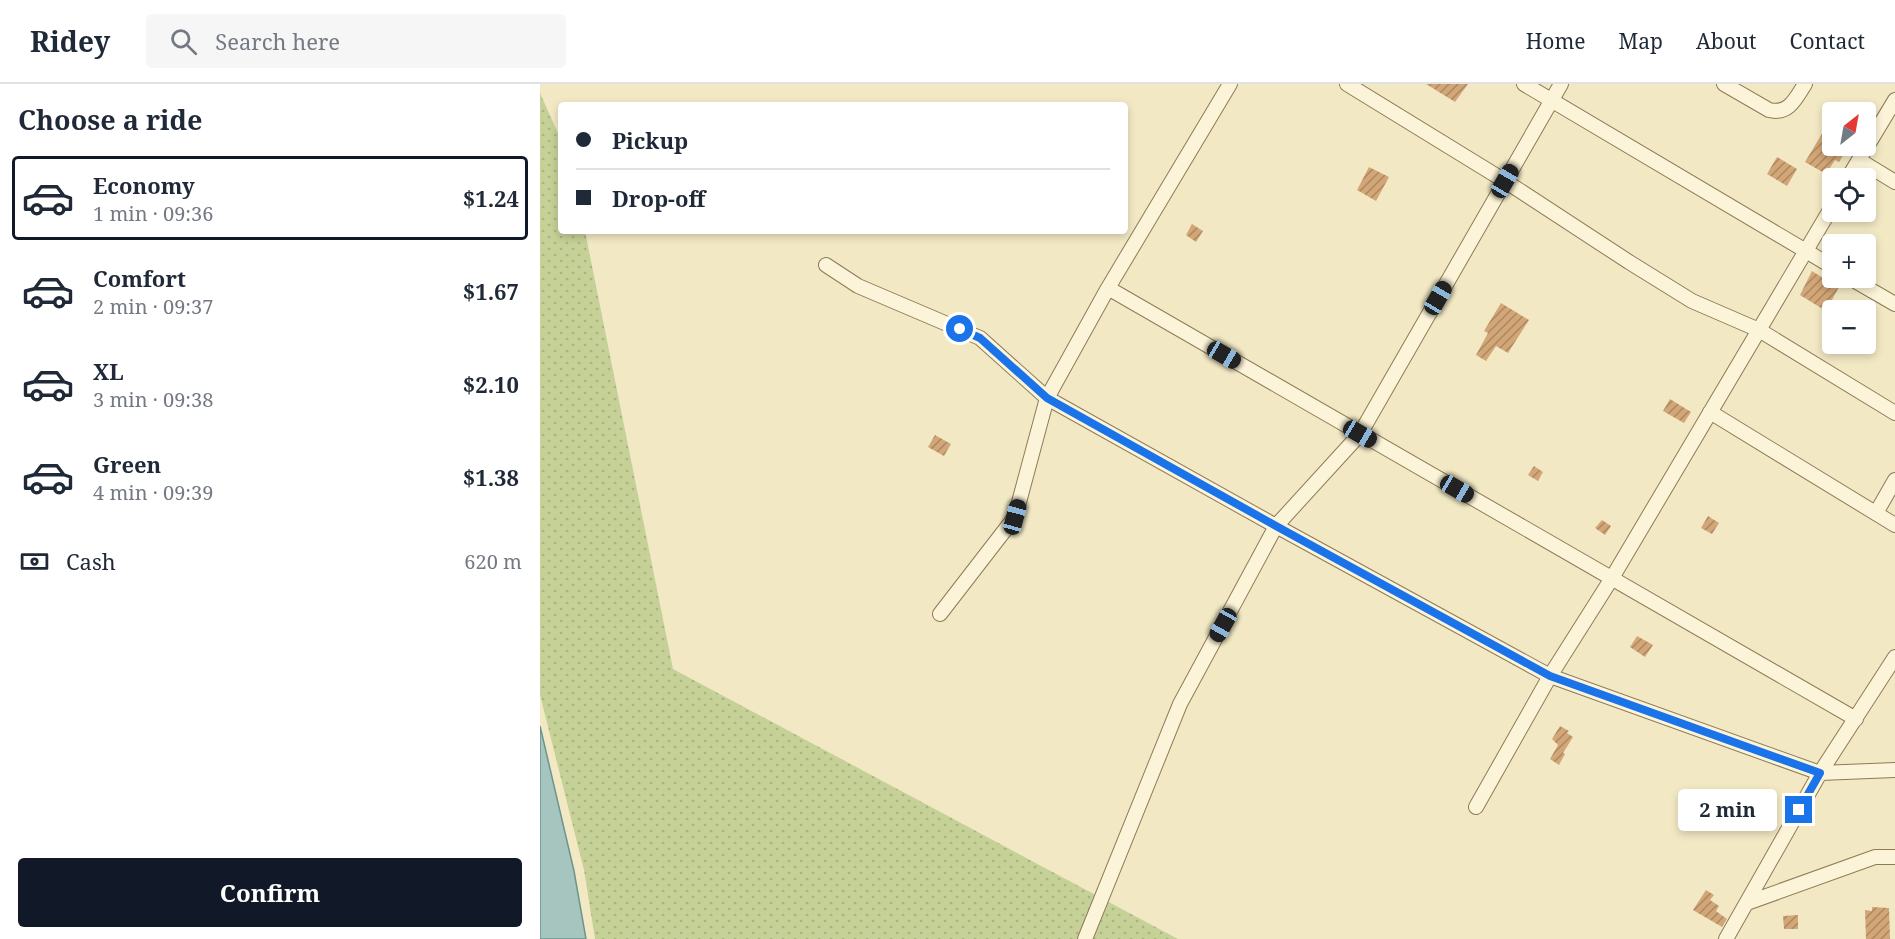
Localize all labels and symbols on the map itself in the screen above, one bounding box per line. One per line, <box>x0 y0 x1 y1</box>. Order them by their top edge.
north arrow <box>1822 102 1876 156</box>
car <box>1488 161 1522 201</box>
car <box>1421 278 1455 318</box>
route start <box>946 315 973 342</box>
car <box>1204 338 1244 372</box>
car <box>1340 417 1380 451</box>
car <box>1437 472 1477 506</box>
car <box>1002 497 1028 537</box>
car <box>1206 605 1240 645</box>
callout: 2 min <box>1679 789 1778 831</box>
route end <box>1785 796 1812 823</box>

